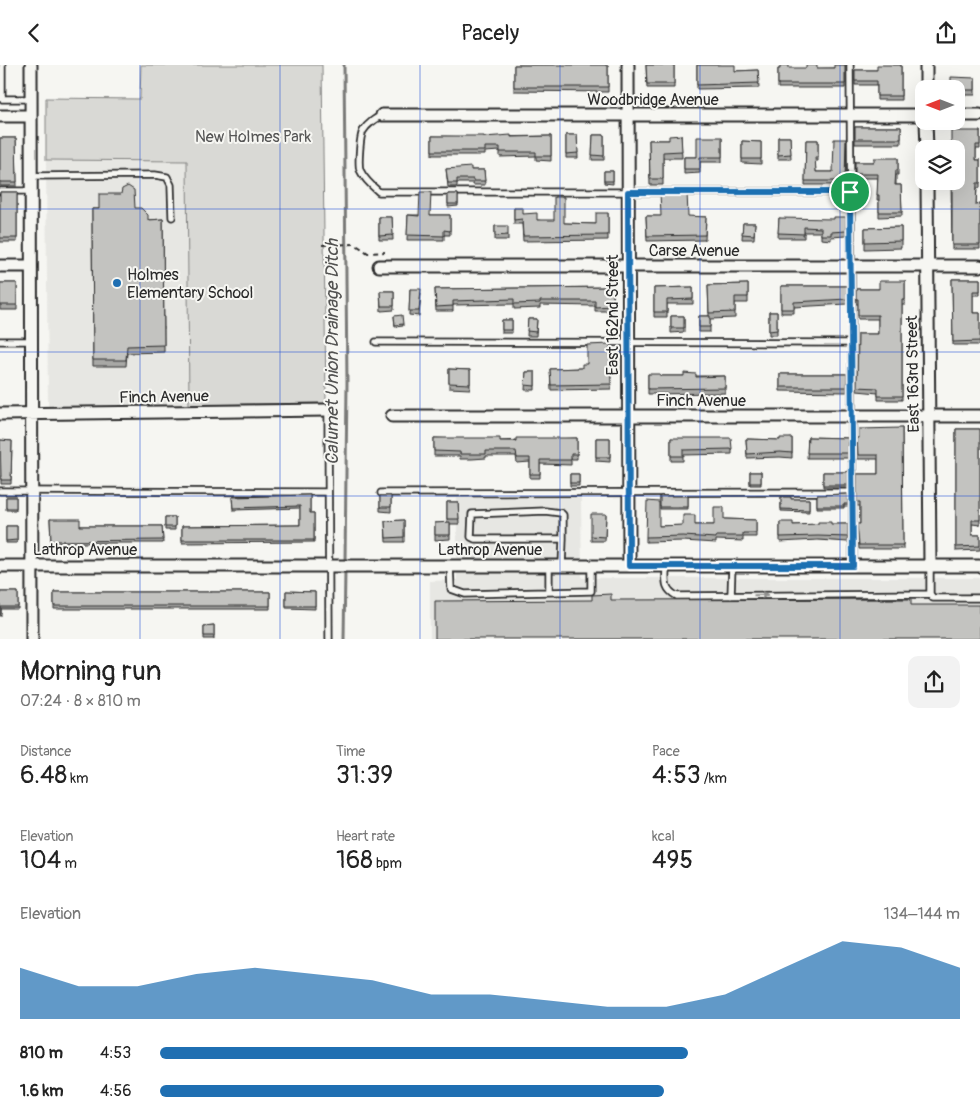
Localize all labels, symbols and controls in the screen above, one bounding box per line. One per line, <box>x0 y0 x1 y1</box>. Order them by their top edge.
icon: back <box>20 19 48 47</box>
text: Pacely <box>461 19 519 47</box>
icon: share <box>932 19 960 47</box>
north arrow <box>915 80 965 130</box>
map controls <box>915 80 965 190</box>
street label: Woodbridge Avenue <box>587 90 719 110</box>
park label: New Holmes Park <box>195 127 311 147</box>
button: layers <box>915 140 965 190</box>
pin <box>829 171 871 213</box>
icon: arrive <box>836 178 864 206</box>
water label: Calumet Union Drainage Ditch <box>321 237 344 465</box>
street label: Carse Avenue <box>649 241 739 261</box>
street label: East 162nd Street <box>603 254 623 376</box>
place label: Holmes Elementary School <box>127 265 253 303</box>
marker: Holmes Elementary School <box>111 277 123 289</box>
street label: East 163rd Street <box>902 315 924 433</box>
street label: Finch Avenue <box>119 386 209 408</box>
street label: Finch Avenue <box>656 391 746 411</box>
street label: Lathrop Avenue <box>33 540 137 560</box>
street label: Lathrop Avenue <box>438 540 542 560</box>
one-way arrow <box>753 591 769 599</box>
text: Morning run <box>20 654 162 689</box>
button: share <box>908 656 960 708</box>
text: 07:24 · 8 × 810 m <box>20 691 141 711</box>
text: Distance <box>20 743 71 760</box>
text: Time <box>336 743 365 760</box>
text: Pace <box>652 743 680 760</box>
text: 6.48 <box>20 760 67 791</box>
text: 31:39 <box>336 760 393 791</box>
text: 4:53 <box>652 760 701 791</box>
text: km <box>67 770 88 787</box>
text: /km <box>701 770 727 787</box>
text: Elevation <box>20 828 73 845</box>
text: Heart rate <box>336 828 395 845</box>
text: kcal <box>652 828 675 845</box>
text: 104 <box>20 845 61 876</box>
text: 168 <box>336 845 373 876</box>
text: 495 <box>652 845 693 876</box>
text: m <box>61 855 77 872</box>
text: bpm <box>373 855 402 872</box>
text: Elevation <box>20 904 81 924</box>
text: 134–144 m <box>884 904 960 924</box>
text: 810 m <box>20 1043 63 1063</box>
text: 4:53 <box>100 1043 131 1063</box>
text: 1.6 km <box>20 1081 63 1101</box>
text: 4:56 <box>100 1081 132 1101</box>

